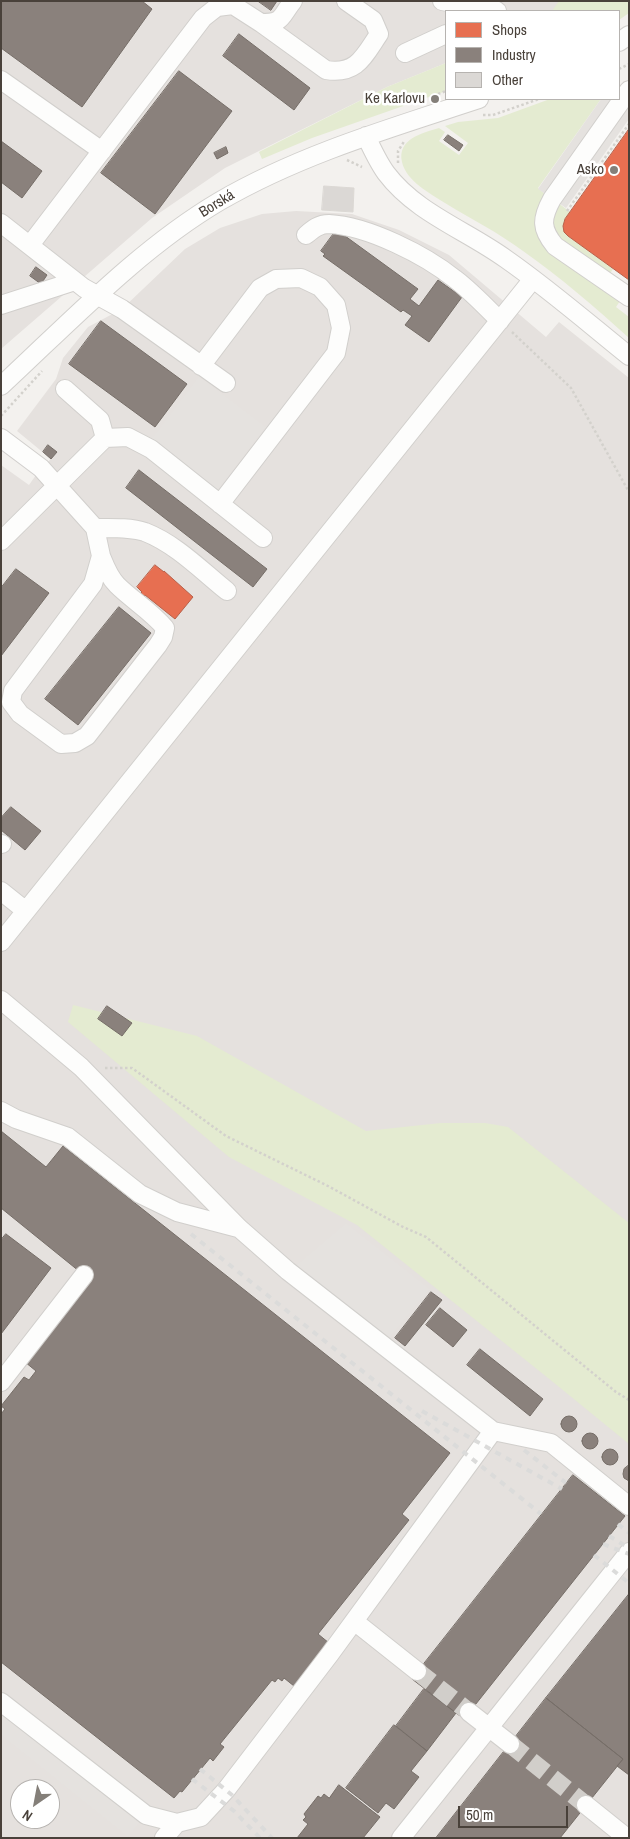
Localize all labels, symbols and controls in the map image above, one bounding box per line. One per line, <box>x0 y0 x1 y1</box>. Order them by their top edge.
legend <box>445 10 620 100</box>
text: Shops <box>492 19 527 40</box>
text: Industry <box>492 44 536 65</box>
text: Other <box>492 69 523 90</box>
place label: Ke Karlovu <box>365 90 425 108</box>
marker: Ke Karlovu <box>429 93 441 105</box>
place label: Asko <box>577 161 604 179</box>
marker: Asko <box>608 164 620 176</box>
street label: Borská <box>196 186 238 222</box>
north arrow <box>10 1779 60 1829</box>
scale bar <box>460 1796 570 1828</box>
text: 50 m <box>466 1804 493 1825</box>
text: N <box>19 1806 36 1826</box>

